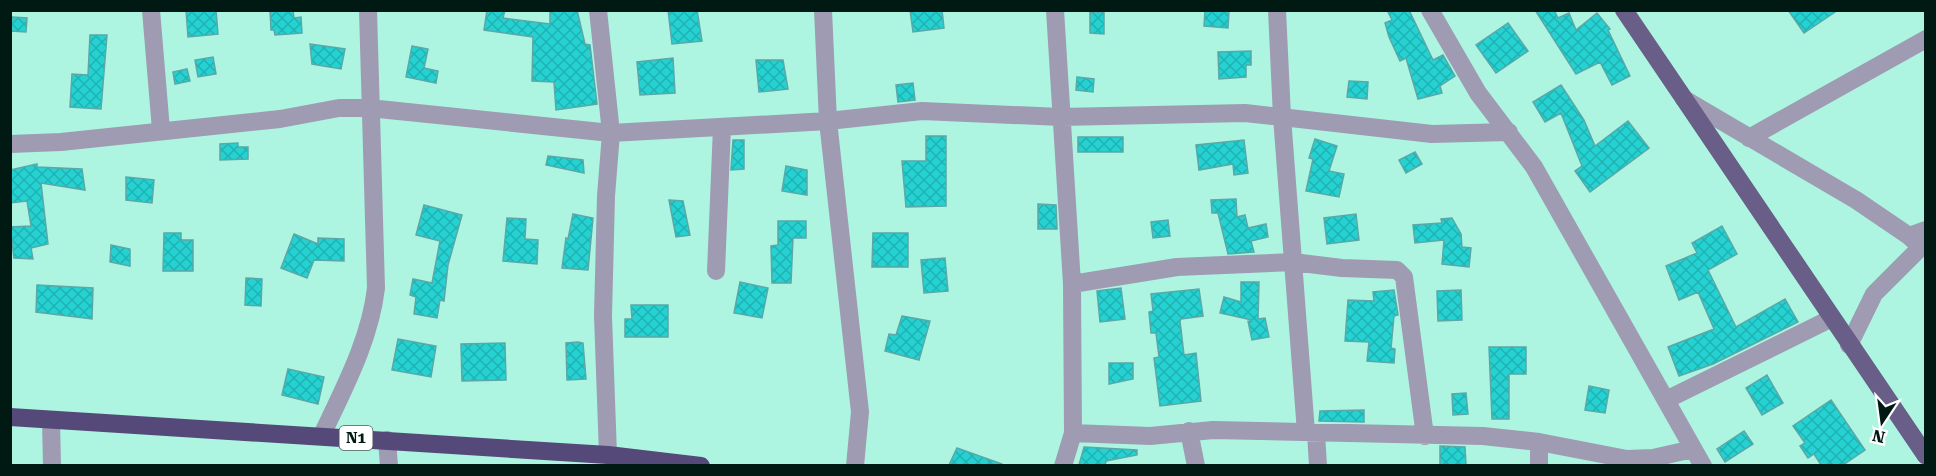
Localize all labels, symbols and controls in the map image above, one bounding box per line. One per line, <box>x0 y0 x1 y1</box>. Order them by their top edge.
north arrow <box>1852 392 1912 452</box>
text: N <box>1871 425 1887 447</box>
road number: N1 <box>340 426 372 450</box>

